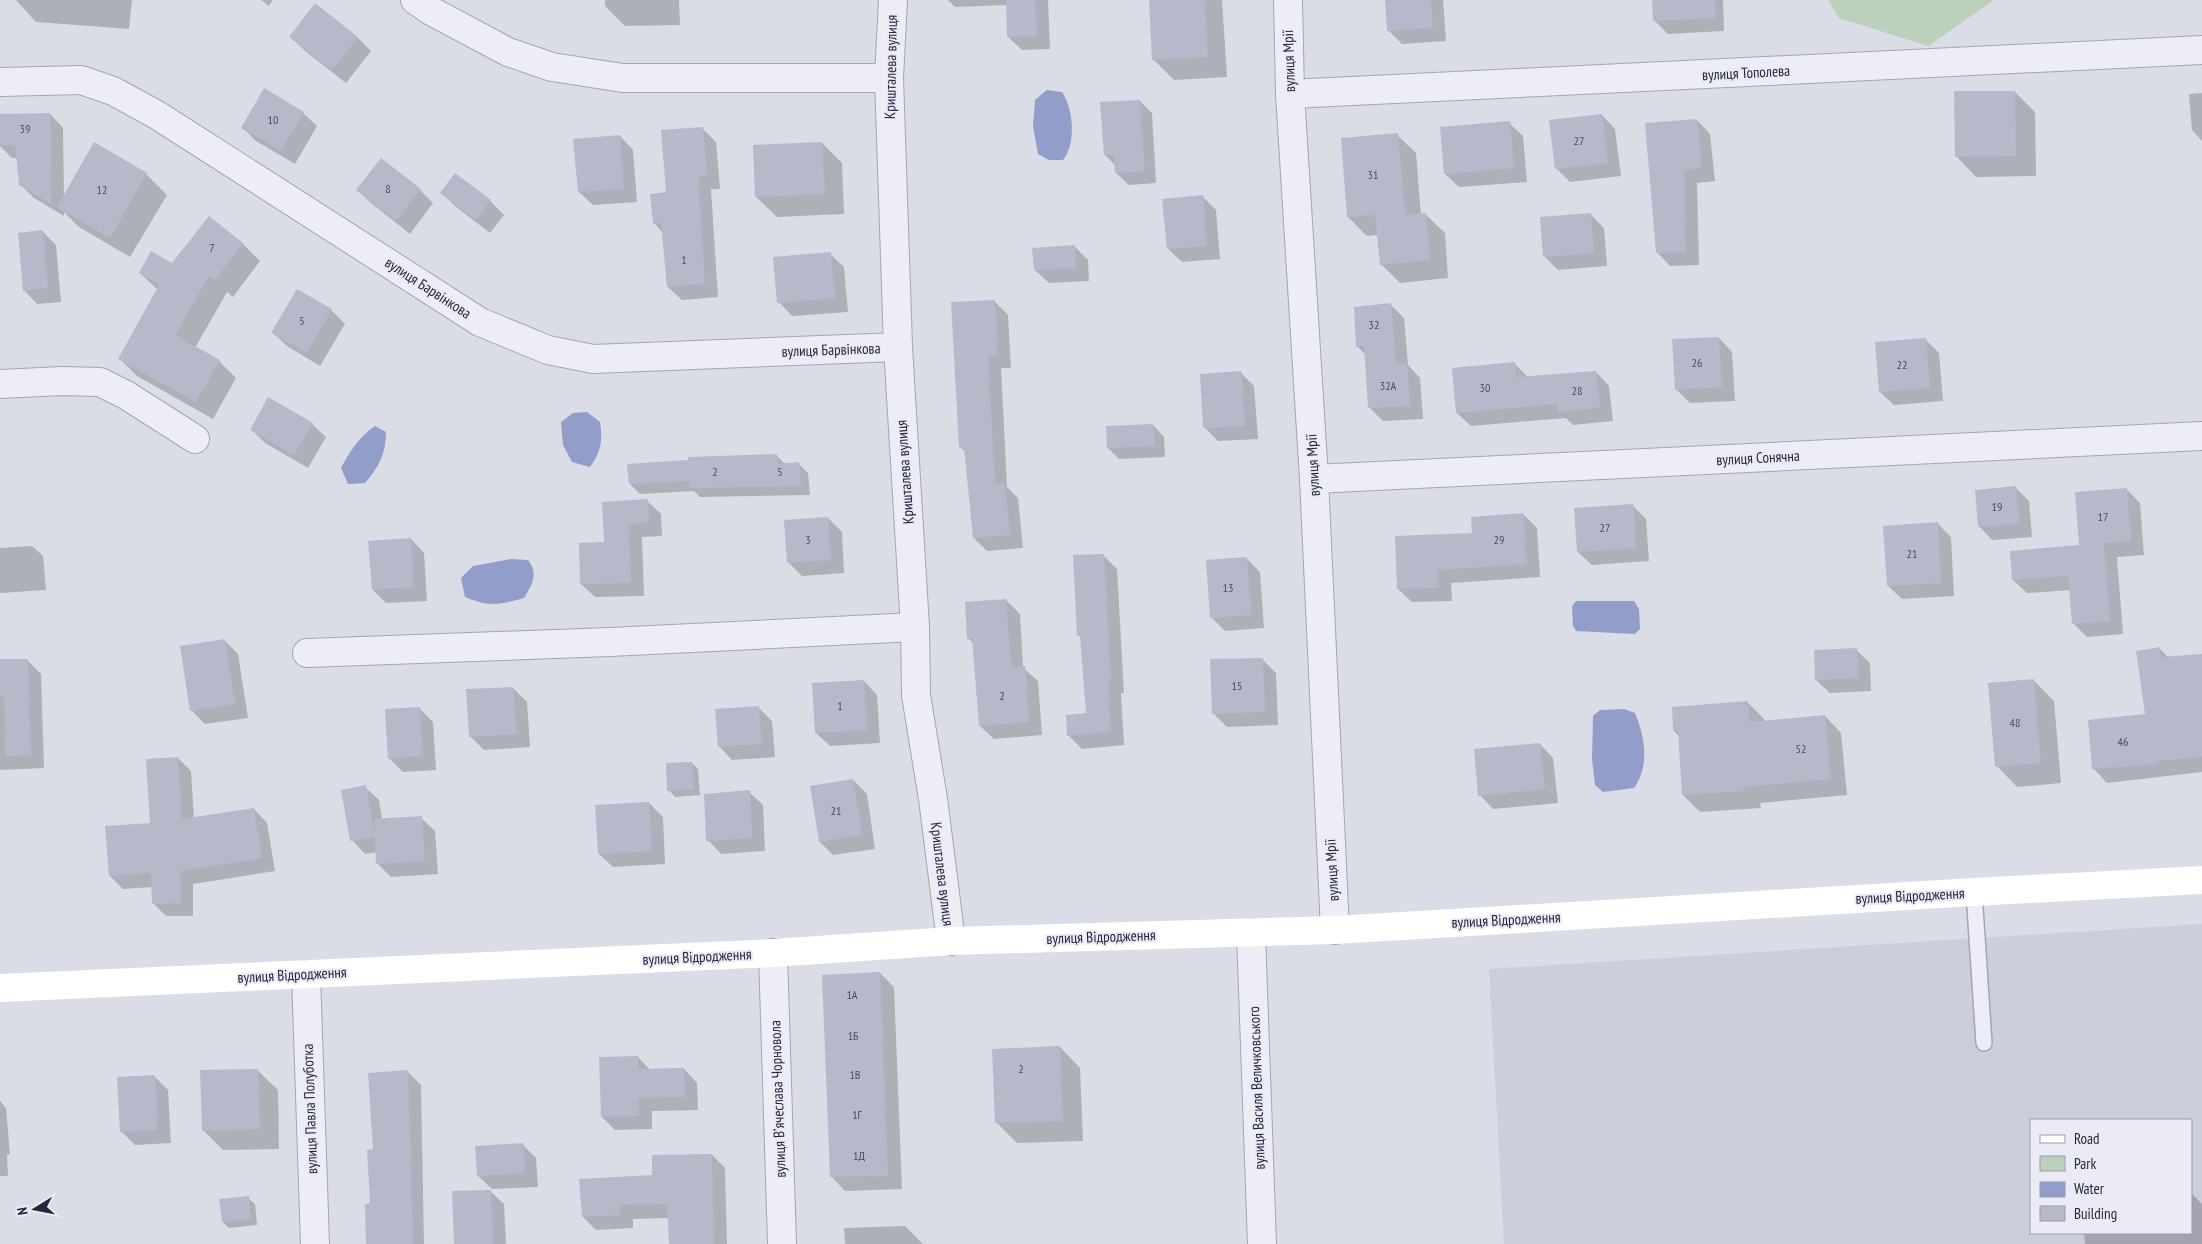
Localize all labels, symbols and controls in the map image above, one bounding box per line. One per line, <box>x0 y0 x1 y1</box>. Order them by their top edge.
street label: Кришталева вулиця <box>880 14 901 119</box>
street label: вулиця Мрії <box>1278 29 1299 93</box>
street label: вулиця Тополева <box>1701 61 1791 84</box>
house number: 10 <box>268 112 278 127</box>
house number: 39 <box>20 121 30 136</box>
house number: 27 <box>1574 133 1584 148</box>
house number: 31 <box>1368 167 1378 182</box>
house number: 8 <box>385 181 391 196</box>
house number: 12 <box>97 182 107 197</box>
house number: 7 <box>209 240 215 255</box>
house number: 1 <box>681 252 687 267</box>
street label: вулиця Барвінкова <box>382 253 475 323</box>
house number: 5 <box>299 313 305 328</box>
house number: 32 <box>1369 317 1379 332</box>
street label: вулиця Барвінкова <box>781 338 881 361</box>
house number: 26 <box>1692 355 1702 370</box>
house number: 22 <box>1897 357 1907 372</box>
house number: 32A <box>1380 378 1397 393</box>
house number: 30 <box>1480 380 1490 395</box>
house number: 28 <box>1572 383 1582 398</box>
street label: Кришталева вулиця <box>891 419 918 525</box>
street label: вулиця Мрії <box>1301 433 1324 497</box>
street label: вулиця Сонячна <box>1716 446 1800 469</box>
house number: 2 <box>712 464 718 479</box>
house number: 5 <box>777 464 783 479</box>
house number: 19 <box>1992 499 2002 514</box>
house number: 17 <box>2098 509 2108 524</box>
house number: 27 <box>1600 520 1610 535</box>
house number: 3 <box>805 532 811 547</box>
house number: 29 <box>1494 532 1504 547</box>
house number: 21 <box>1907 546 1917 561</box>
house number: 13 <box>1223 580 1233 595</box>
house number: 15 <box>1232 678 1242 693</box>
house number: 2 <box>999 688 1005 703</box>
house number: 1 <box>837 698 843 713</box>
house number: 48 <box>2010 715 2020 730</box>
house number: 46 <box>2118 734 2128 749</box>
house number: 52 <box>1796 741 1806 756</box>
house number: 21 <box>831 803 841 818</box>
street label: Кришталева вулиця <box>927 821 958 927</box>
street label: вулиця Мрії <box>1320 838 1343 902</box>
street label: вулиця Відродження <box>1855 883 1965 908</box>
street label: вулиця Відродження <box>1451 907 1561 932</box>
street label: вулиця Відродження <box>1046 925 1156 948</box>
street label: вулиця Відродження <box>642 944 752 969</box>
street label: вулиця Відродження <box>237 962 347 987</box>
house number: 1А <box>846 987 858 1002</box>
street label: вулиця Василя Величковського <box>1244 1006 1269 1170</box>
street label: вулиця Вʼячеслава Чорновола <box>765 1020 790 1178</box>
house number: 1Б <box>848 1028 858 1043</box>
street label: вулиця Павла Полуботка <box>298 1043 321 1175</box>
house number: 2 <box>1018 1061 1024 1076</box>
house number: 1В <box>849 1067 861 1082</box>
house number: 1Г <box>852 1107 863 1122</box>
legend <box>2030 1119 2192 1234</box>
text: Road <box>2074 1129 2100 1148</box>
house number: 1Д <box>853 1148 865 1163</box>
text: Park <box>2074 1154 2096 1173</box>
text: Water <box>2074 1179 2105 1198</box>
north arrow <box>10 1184 60 1234</box>
text: Building <box>2074 1204 2117 1223</box>
text: N <box>13 1206 32 1217</box>

